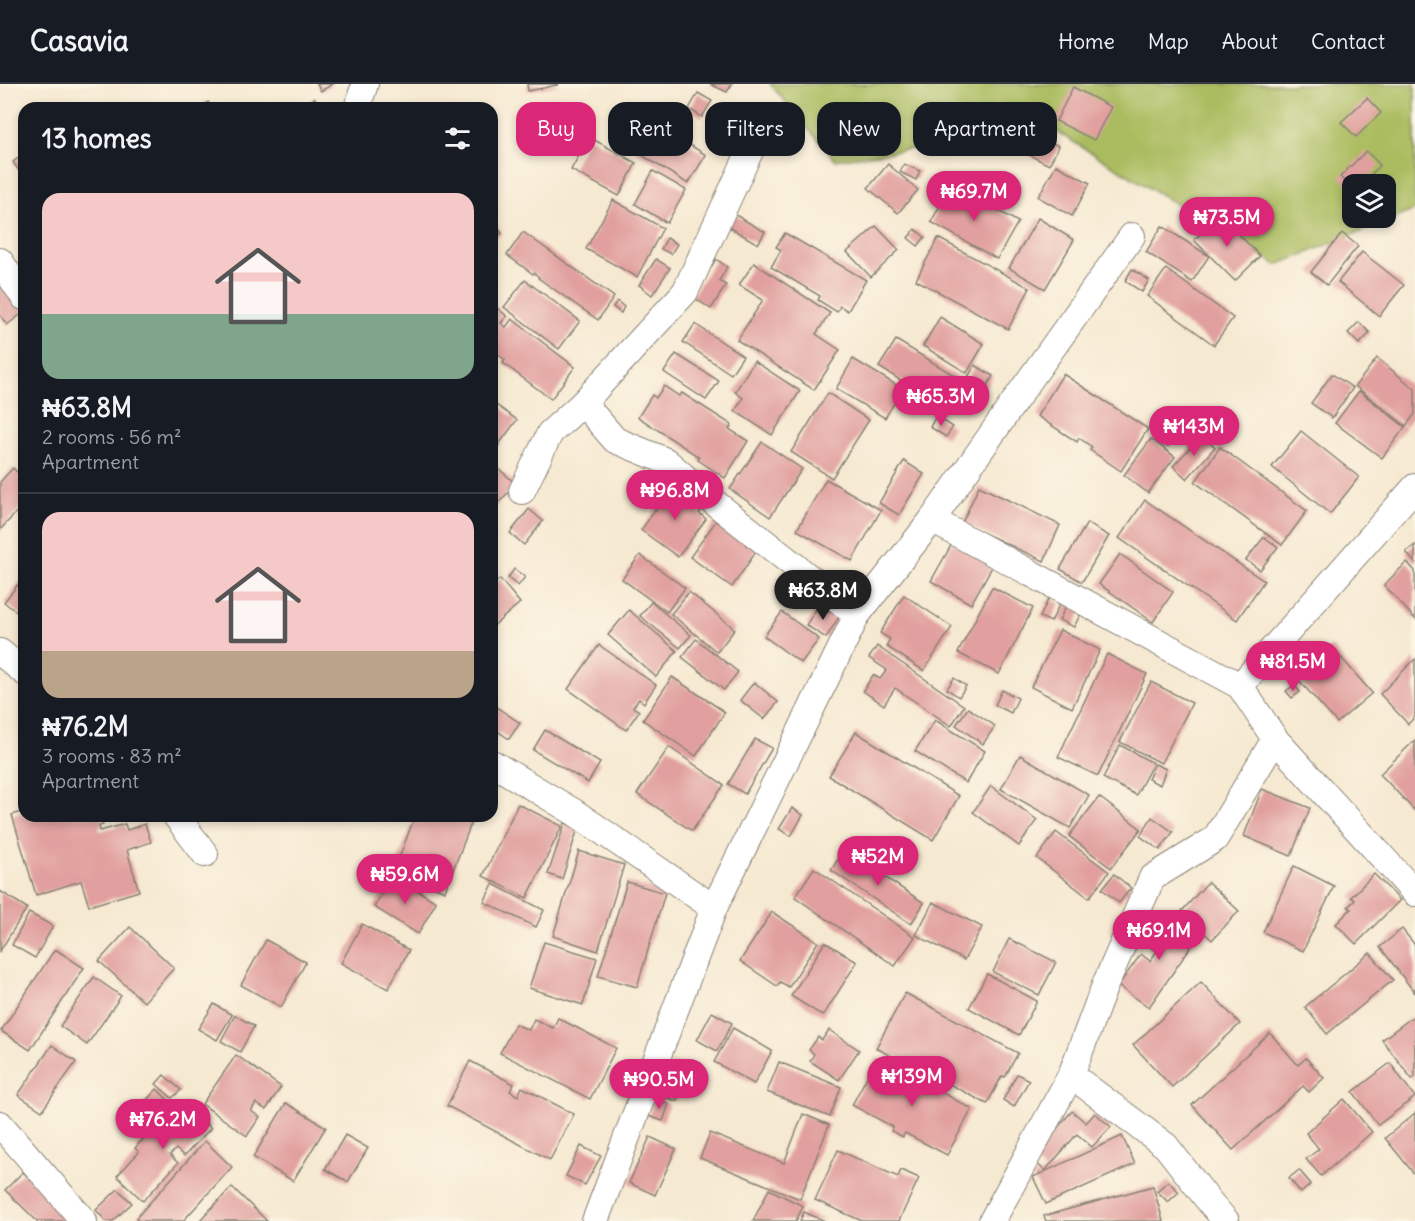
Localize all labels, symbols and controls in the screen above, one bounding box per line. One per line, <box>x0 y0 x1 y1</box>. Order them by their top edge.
text: Casavia <box>30 23 129 59</box>
text: Home <box>1058 28 1115 55</box>
text: Map <box>1148 28 1189 55</box>
text: About <box>1222 28 1278 55</box>
text: Contact <box>1311 28 1385 55</box>
chip: Buy <box>516 102 596 156</box>
chip: Rent <box>608 102 693 156</box>
chip: Filters <box>705 102 805 156</box>
chip: New <box>817 102 901 156</box>
chip: Apartment <box>913 102 1057 156</box>
text: 13 homes <box>42 122 152 155</box>
icon: filters <box>441 122 474 155</box>
pin: ₦69.7M <box>925 171 1023 222</box>
map controls <box>1342 174 1396 228</box>
button: layers <box>1342 174 1396 228</box>
text: ₦69.7M <box>940 178 1008 203</box>
pin: ₦73.5M <box>1178 197 1276 248</box>
text: ₦73.5M <box>1193 204 1261 229</box>
icon: home <box>204 232 312 340</box>
pin: ₦65.3M <box>892 376 990 427</box>
text: ₦65.3M <box>906 383 976 408</box>
text: ₦63.8M <box>42 391 132 424</box>
pin: ₦143M <box>1152 406 1236 457</box>
text: ₦143M <box>1163 413 1225 438</box>
text: 2 rooms · 56 m² <box>42 424 182 449</box>
text: Apartment <box>42 449 139 474</box>
pin: ₦96.8M <box>626 470 724 521</box>
text: ₦96.8M <box>640 477 710 502</box>
icon: home <box>204 551 312 659</box>
pin: ₦63.8M <box>774 570 872 621</box>
text: ₦63.8M <box>788 577 858 602</box>
pin: ₦81.5M <box>1244 641 1342 692</box>
text: ₦81.5M <box>1260 648 1326 673</box>
text: ₦76.2M <box>42 710 129 743</box>
text: 3 rooms · 83 m² <box>42 743 182 768</box>
text: Apartment <box>42 768 139 793</box>
pin: ₦52M <box>842 836 914 887</box>
text: ₦52M <box>851 843 905 868</box>
pin: ₦59.6M <box>356 854 454 905</box>
text: ₦59.6M <box>371 861 439 886</box>
pin: ₦69.1M <box>1110 910 1208 961</box>
text: ₦69.1M <box>1127 917 1191 942</box>
pin: ₦139M <box>870 1056 954 1107</box>
pin: ₦90.5M <box>610 1059 708 1110</box>
text: ₦139M <box>881 1063 943 1088</box>
text: ₦90.5M <box>624 1066 694 1091</box>
pin: ₦76.2M <box>114 1099 212 1150</box>
text: ₦76.2M <box>130 1106 196 1131</box>

